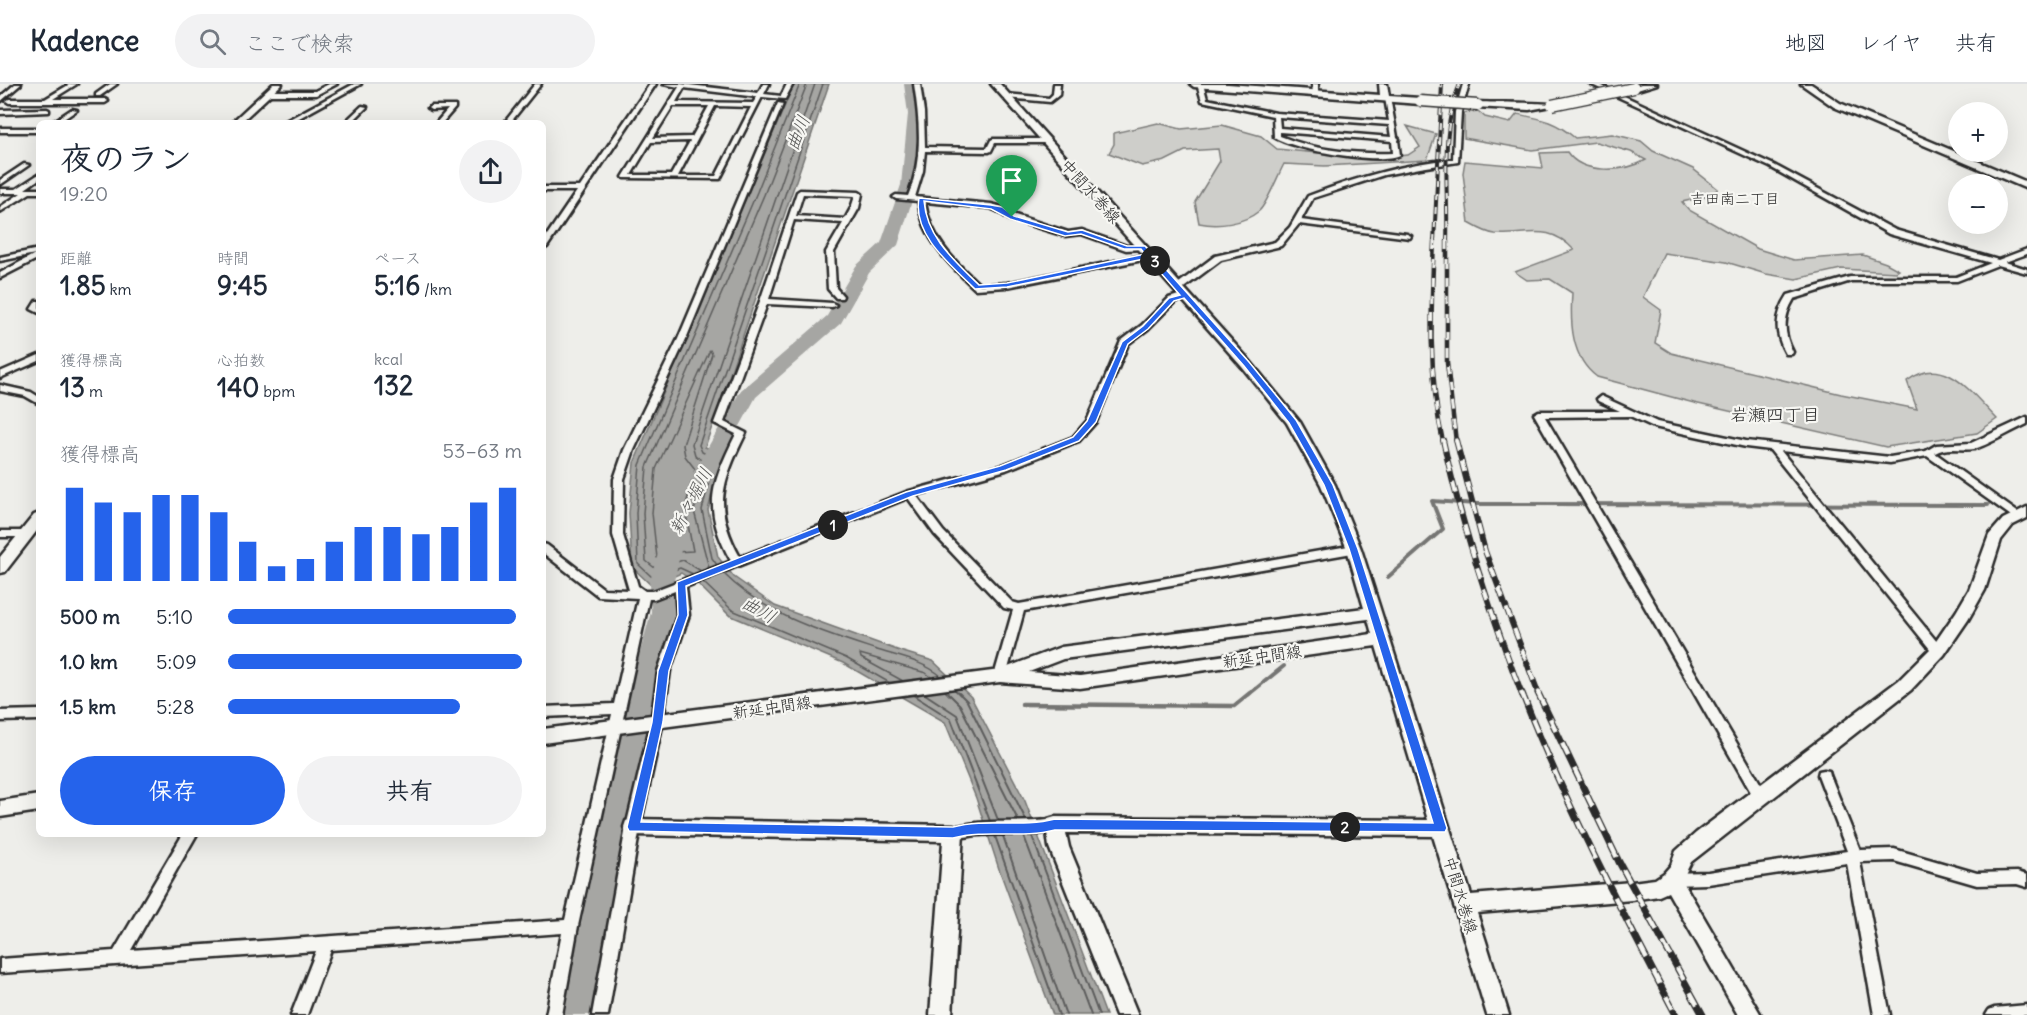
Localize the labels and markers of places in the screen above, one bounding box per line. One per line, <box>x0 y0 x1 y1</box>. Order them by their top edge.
pin <box>986 155 1037 217</box>
pin: 3 <box>1140 246 1170 276</box>
pin: 1 <box>818 510 848 540</box>
pin: 2 <box>1330 812 1360 842</box>

